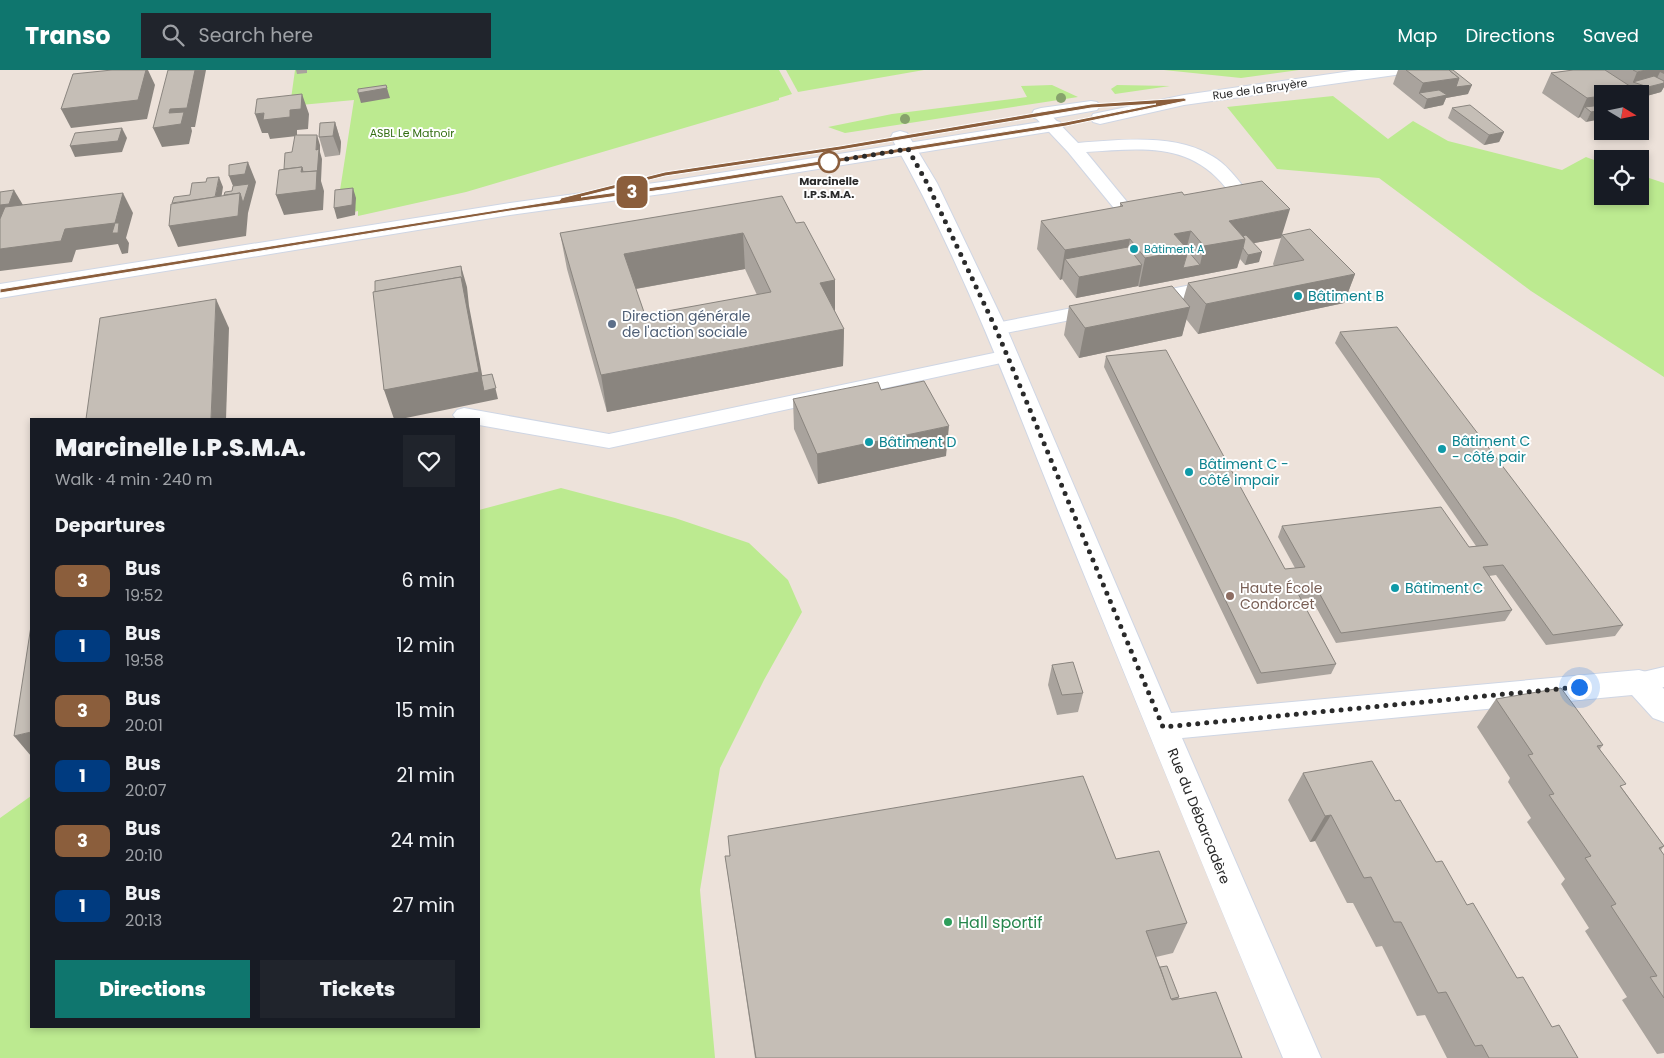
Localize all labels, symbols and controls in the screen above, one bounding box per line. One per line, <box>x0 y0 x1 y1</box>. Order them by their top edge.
search box <box>141 13 491 58</box>
text: Transo <box>25 19 111 52</box>
icon: search <box>159 21 187 49</box>
text: Search here <box>199 22 313 49</box>
text: Map <box>1398 23 1437 48</box>
text: Directions <box>1465 23 1555 48</box>
text: Saved <box>1583 23 1639 48</box>
street label: Rue de la Bruyère <box>1212 74 1309 104</box>
north arrow <box>1594 85 1649 140</box>
map controls <box>1594 85 1649 205</box>
park label: ASBL Le Matnoir <box>370 125 454 141</box>
button: locate <box>1594 150 1649 205</box>
marker: Marcinelle I.P.S.M.A. <box>818 151 840 173</box>
place label: Marcinelle I.P.S.M.A. <box>799 173 859 202</box>
line badge: 3 <box>616 176 648 208</box>
text: 3 <box>627 179 637 204</box>
place label: Bâtiment A <box>1144 241 1205 257</box>
marker: Bâtiment A <box>1128 243 1140 255</box>
place label: Bâtiment B <box>1308 286 1384 306</box>
marker: Bâtiment B <box>1292 290 1304 302</box>
place label: Direction générale de l'action sociale <box>622 306 751 342</box>
marker: Direction générale de l'action sociale <box>606 318 618 330</box>
text: Marcinelle I.P.S.M.A. <box>55 431 306 464</box>
place label: Bâtiment C - côté pair <box>1452 431 1530 467</box>
place label: Bâtiment D <box>879 432 956 452</box>
button: heart <box>403 435 455 487</box>
marker: Bâtiment D <box>863 436 875 448</box>
marker: Bâtiment C - côté pair <box>1436 443 1448 455</box>
place label: Bâtiment C - côté impair <box>1199 454 1289 490</box>
marker: Bâtiment C - côté impair <box>1183 466 1195 478</box>
text: Walk · 4 min · 240 m <box>55 468 213 491</box>
text: Departures <box>55 512 165 539</box>
text: Bus <box>125 555 161 582</box>
text: 6 min <box>401 567 455 594</box>
text: 3 <box>77 568 88 593</box>
place label: Haute École Condorcet <box>1240 578 1323 614</box>
place label: Bâtiment C <box>1405 578 1483 598</box>
marker: Bâtiment C <box>1389 582 1401 594</box>
text: 19:52 <box>125 584 163 607</box>
marker: Haute École Condorcet <box>1224 590 1236 602</box>
text: Bus <box>125 620 161 647</box>
text: 12 min <box>397 632 455 659</box>
text: 1 <box>79 633 86 658</box>
text: 19:58 <box>125 649 164 672</box>
your location <box>1567 675 1592 700</box>
text: Bus <box>125 685 161 712</box>
text: 15 min <box>396 697 455 724</box>
text: 3 <box>77 698 88 723</box>
text: 20:01 <box>125 714 163 737</box>
street label: Rue du Débarcadère <box>1163 745 1236 887</box>
text: Bus <box>125 750 161 777</box>
text: 21 min <box>397 762 455 789</box>
text: 1 <box>79 763 86 788</box>
text: 20:07 <box>125 779 166 802</box>
text: Bus <box>125 815 161 842</box>
text: 24 min <box>391 827 455 854</box>
text: 3 <box>77 828 88 853</box>
text: 20:10 <box>125 844 163 867</box>
text: Bus <box>125 880 161 907</box>
text: 27 min <box>392 892 455 919</box>
text: 1 <box>79 893 86 918</box>
text: 20:13 <box>125 909 162 932</box>
place label: Hall sportif <box>958 911 1042 934</box>
marker: Hall sportif <box>942 916 954 928</box>
button: Directions <box>55 960 250 1018</box>
button: Tickets <box>260 960 455 1018</box>

